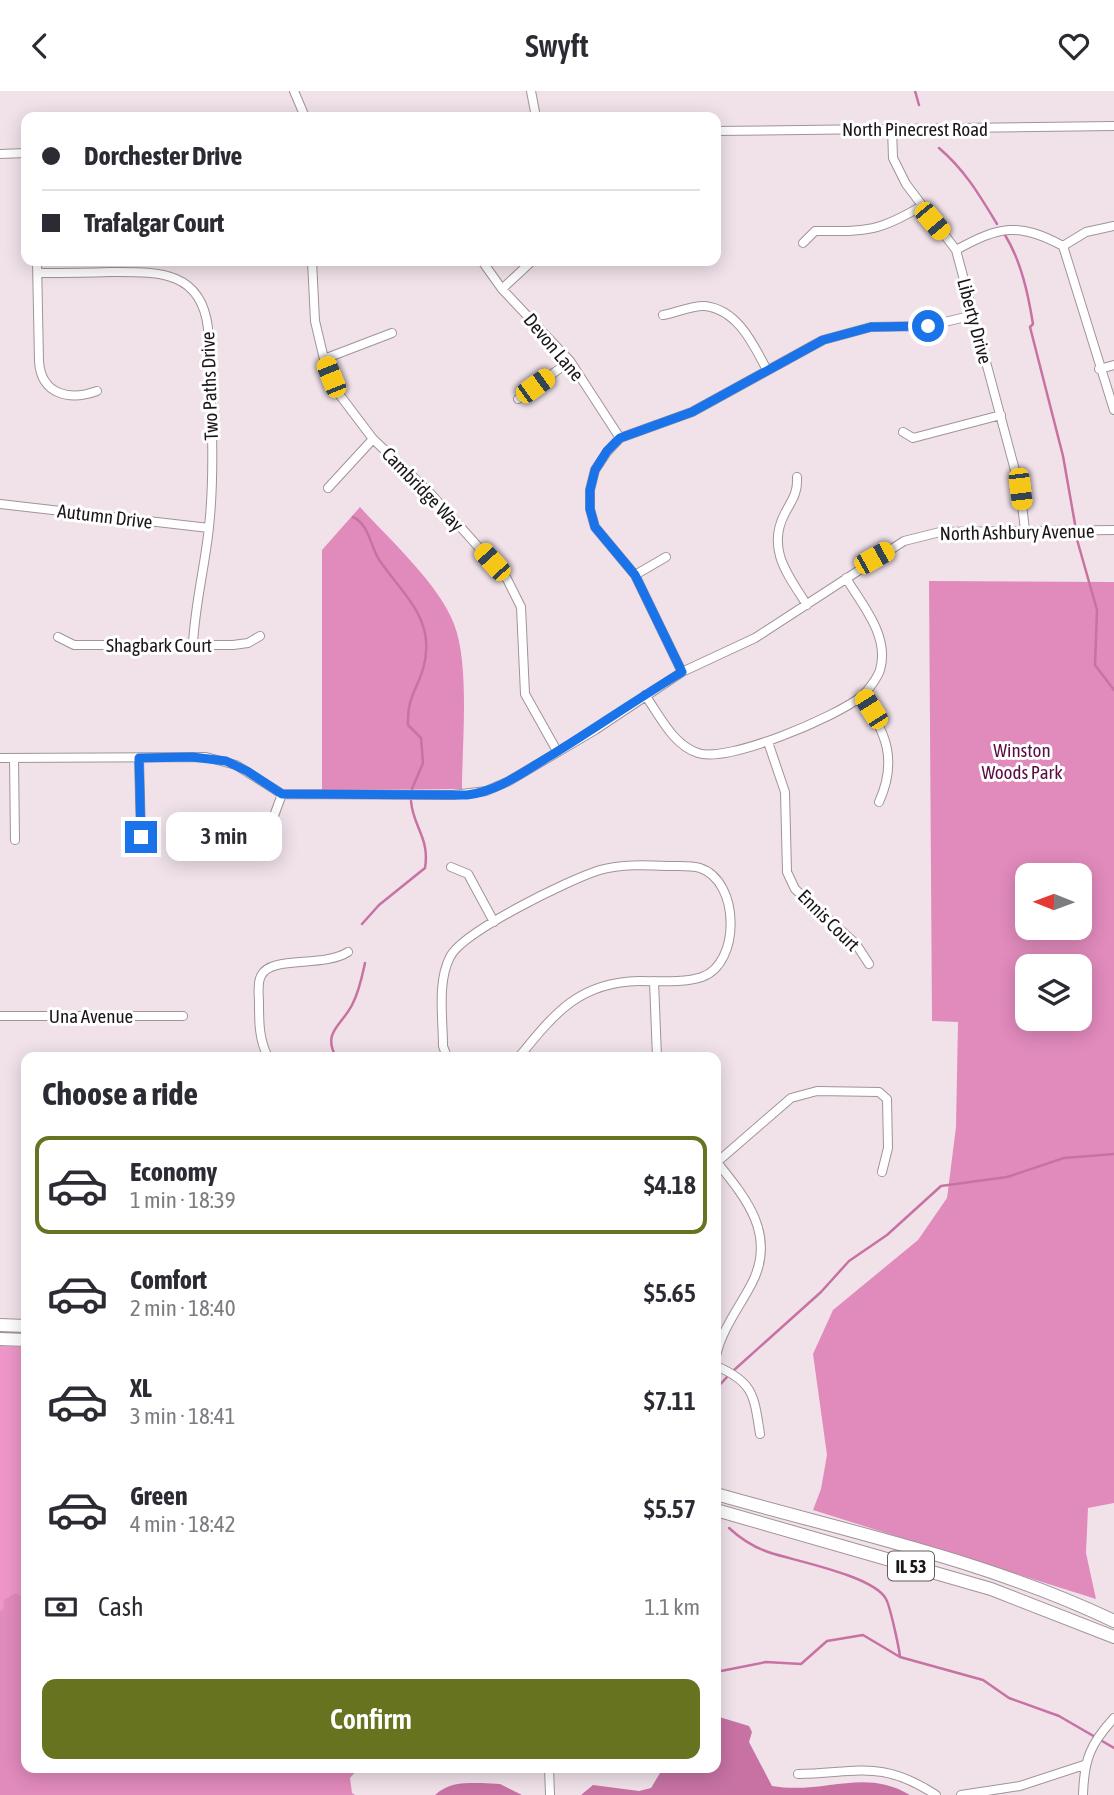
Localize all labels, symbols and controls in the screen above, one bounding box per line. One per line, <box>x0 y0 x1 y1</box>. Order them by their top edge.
icon: back <box>21 27 59 65</box>
text: Swyft <box>525 27 589 64</box>
icon: heart <box>1055 27 1093 65</box>
street label: North Pinecrest Road <box>842 118 988 140</box>
text: Dorchester Drive <box>84 141 242 171</box>
car <box>911 198 954 244</box>
text: Trafalgar Court <box>84 208 224 238</box>
street label: Liberty Drive <box>953 276 997 366</box>
street label: Devon Lane <box>519 309 589 385</box>
route start <box>912 310 944 342</box>
street label: Two Paths Drive <box>196 331 222 441</box>
car <box>314 354 349 400</box>
car <box>512 365 559 407</box>
street label: Cambridge Way <box>378 443 469 536</box>
car <box>1008 467 1033 511</box>
street label: Autumn Drive <box>56 499 154 533</box>
street label: North Ashbury Avenue <box>939 520 1095 544</box>
car <box>471 539 514 585</box>
car <box>851 539 898 577</box>
street label: Shagbark Court <box>106 634 212 656</box>
car <box>851 686 892 732</box>
park label: Winston Woods Park <box>981 739 1063 783</box>
callout: 3 min <box>166 813 281 861</box>
route end <box>125 821 157 853</box>
text: 3 min <box>201 823 247 849</box>
north arrow <box>1015 863 1092 940</box>
map controls <box>1015 863 1092 1031</box>
street label: Ennis Court <box>794 885 864 955</box>
button: layers <box>1015 954 1092 1031</box>
street label: Una Avenue <box>49 1005 133 1027</box>
text: Choose a ride <box>42 1075 198 1112</box>
icon: car <box>46 1154 109 1217</box>
text: Economy <box>130 1157 217 1187</box>
text: $4.18 <box>644 1170 696 1200</box>
text: 1 min · 18:39 <box>130 1187 236 1213</box>
icon: car <box>46 1262 109 1325</box>
text: Comfort <box>130 1265 207 1295</box>
text: $5.65 <box>644 1278 696 1308</box>
text: 2 min · 18:40 <box>130 1295 236 1321</box>
icon: car <box>46 1370 109 1433</box>
text: XL <box>130 1373 152 1403</box>
text: $7.11 <box>644 1386 696 1416</box>
text: 3 min · 18:41 <box>130 1403 236 1429</box>
icon: car <box>46 1478 109 1541</box>
text: Green <box>130 1481 188 1511</box>
text: $5.57 <box>644 1494 696 1524</box>
text: 4 min · 18:42 <box>130 1511 236 1537</box>
road number: IL 53 <box>888 1551 934 1581</box>
icon: cash <box>42 1588 80 1626</box>
text: Cash <box>98 1592 144 1622</box>
text: 1.1 km <box>644 1594 700 1620</box>
button: Confirm <box>42 1679 700 1759</box>

